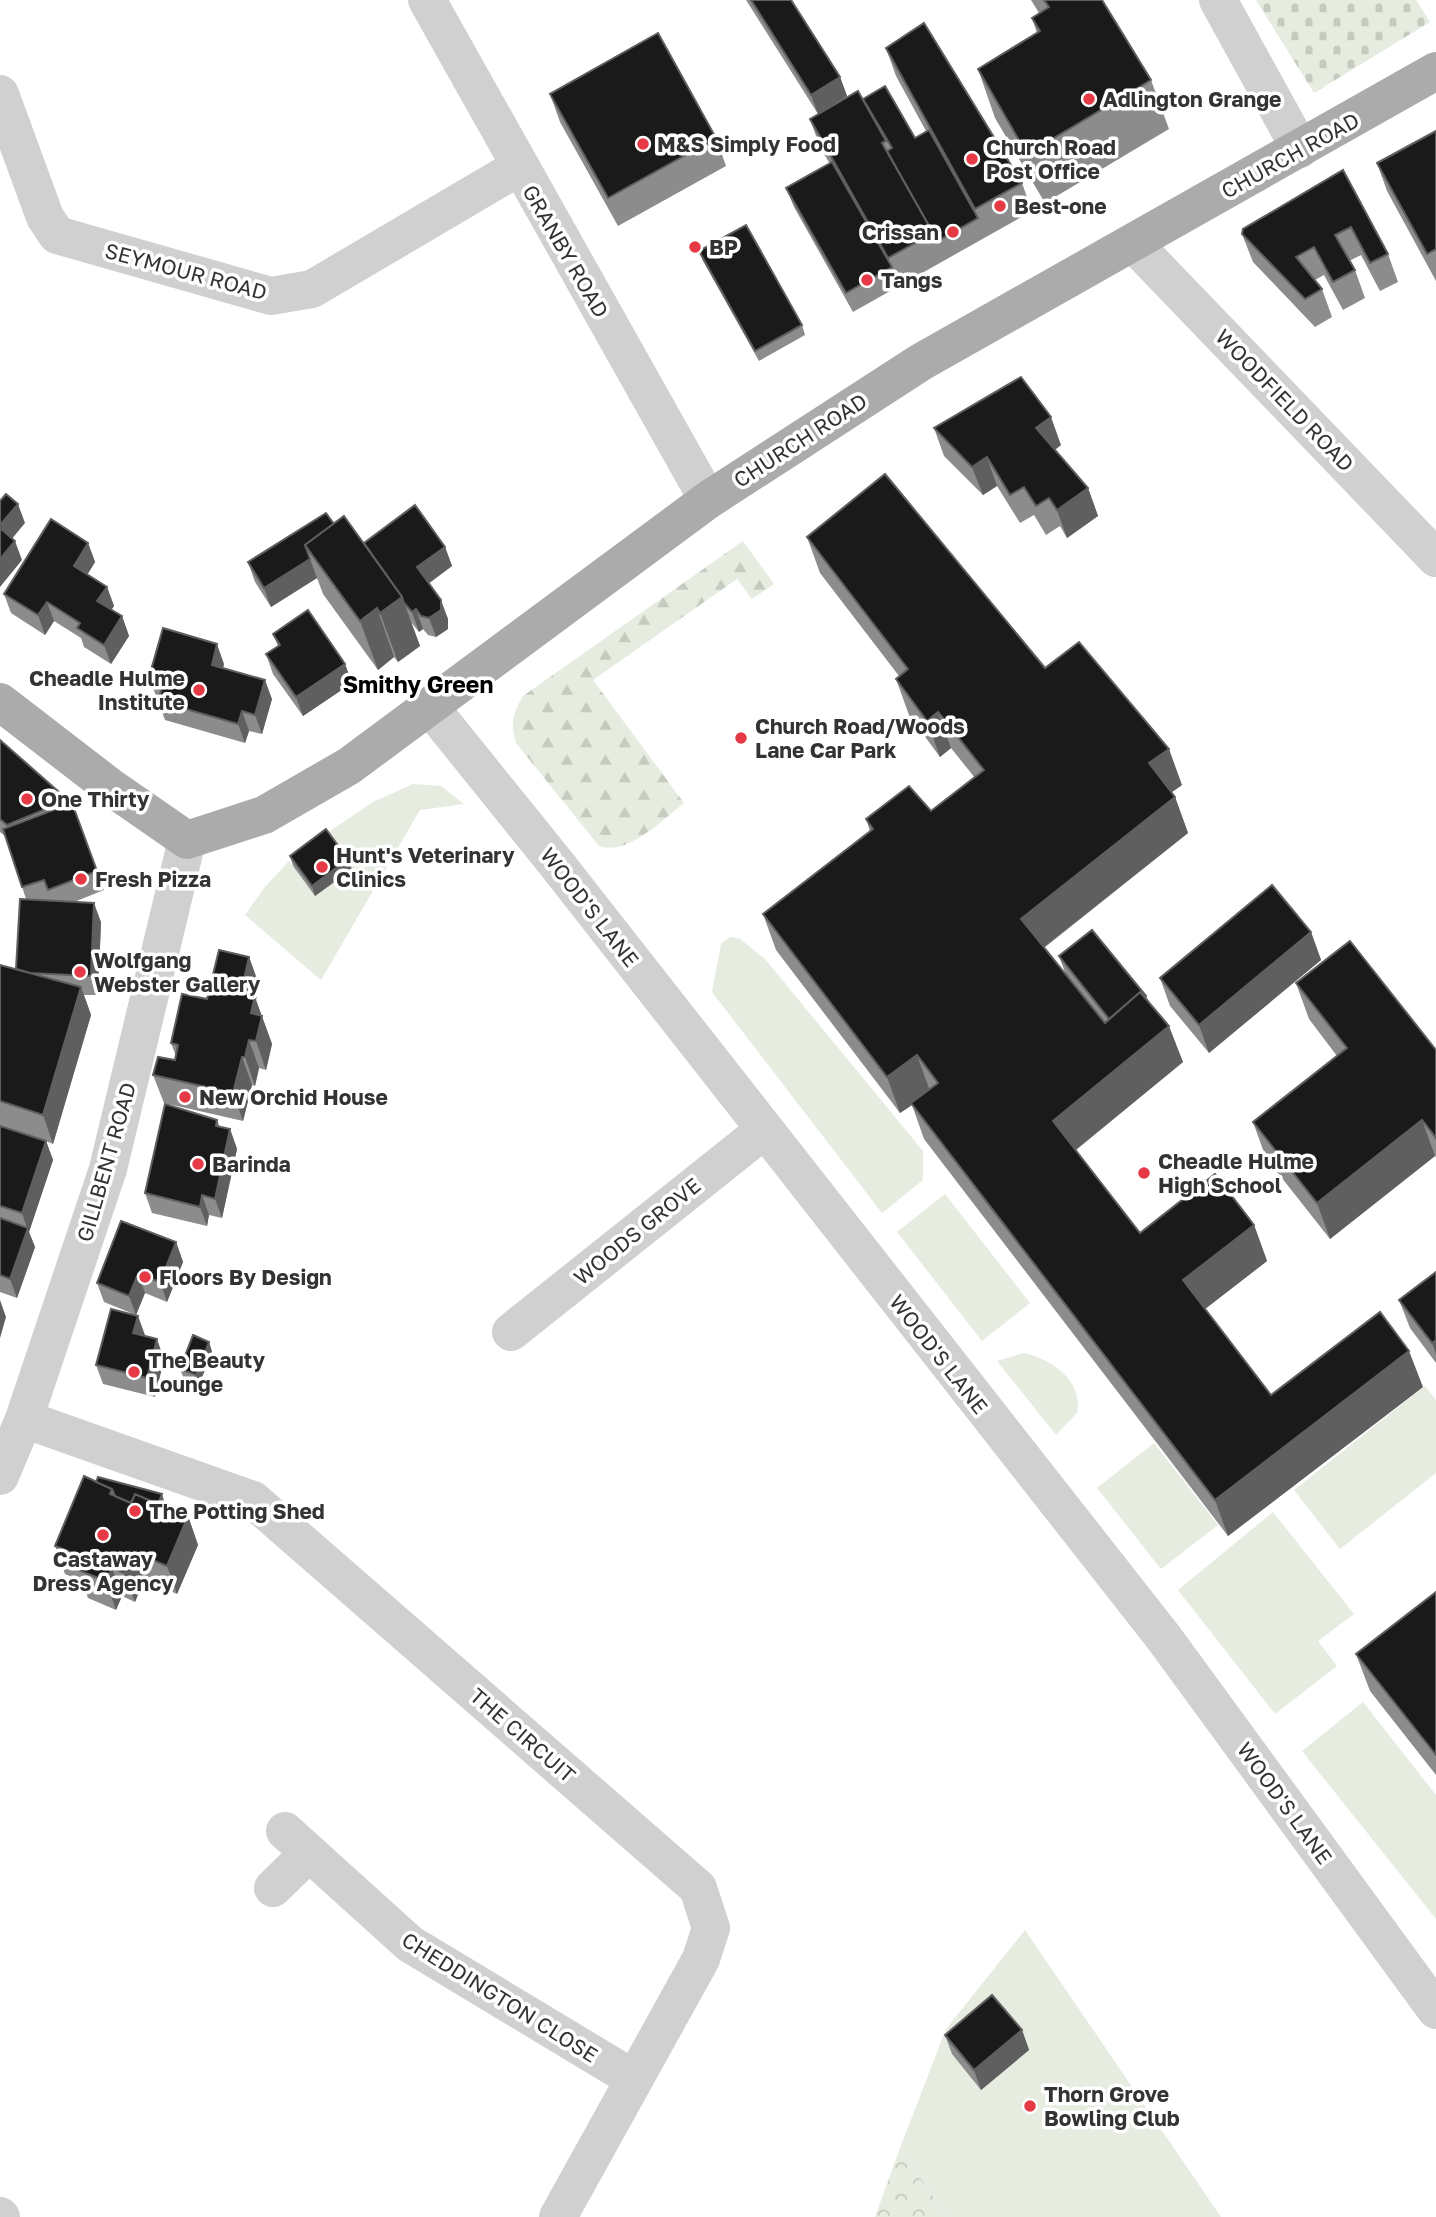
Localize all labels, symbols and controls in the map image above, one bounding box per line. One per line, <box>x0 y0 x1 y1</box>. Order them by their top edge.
place label: Adlington Grange <box>1103 86 1281 112</box>
marker: Adlington Grange <box>1081 91 1097 107</box>
street label: CHURCH ROAD <box>1217 106 1363 204</box>
place label: M&S Simply Food <box>657 131 836 157</box>
place label: Church Road Post Office <box>986 134 1116 184</box>
marker: M&S Simply Food <box>635 136 651 152</box>
marker: Church Road Post Office <box>964 151 980 167</box>
street label: GRANBY ROAD <box>517 180 615 322</box>
place label: Best-one <box>1014 193 1107 219</box>
marker: Best-one <box>992 198 1008 214</box>
place label: Crissan <box>862 219 939 245</box>
marker: Crissan <box>945 224 961 240</box>
place label: BP <box>709 234 738 260</box>
street label: SEYMOUR ROAD <box>102 237 270 305</box>
marker: BP <box>687 239 703 255</box>
place label: Tangs <box>881 267 943 293</box>
marker: Tangs <box>859 272 875 288</box>
street label: WOODFIELD ROAD <box>1210 323 1360 477</box>
street label: CHURCH ROAD <box>729 387 871 493</box>
place label: Cheadle Hulme Institute <box>29 665 185 715</box>
district label: Smithy Green <box>343 670 493 698</box>
marker: Cheadle Hulme Institute <box>191 682 207 698</box>
place label: Church Road/Woods Lane Car Park <box>755 713 965 763</box>
marker: Church Road/Woods Lane Car Park <box>733 730 749 746</box>
place label: One Thirty <box>41 786 150 812</box>
marker: One Thirty <box>19 791 35 807</box>
place label: Hunt's Veterinary Clinics <box>336 842 515 892</box>
street label: WOOD'S LANE <box>535 842 645 972</box>
marker: Hunt's Veterinary Clinics <box>314 859 330 875</box>
place label: Fresh Pizza <box>95 866 211 892</box>
marker: Fresh Pizza <box>73 871 89 887</box>
place label: Wolfgang Webster Gallery <box>94 947 261 997</box>
marker: Wolfgang Webster Gallery <box>72 964 88 980</box>
street label: GILLBENT ROAD <box>71 1079 141 1245</box>
place label: New Orchid House <box>199 1084 388 1110</box>
marker: New Orchid House <box>177 1089 193 1105</box>
place label: Cheadle Hulme High School <box>1158 1148 1314 1198</box>
place label: Barinda <box>212 1151 291 1177</box>
marker: Barinda <box>190 1156 206 1172</box>
marker: Cheadle Hulme High School <box>1136 1165 1152 1181</box>
street label: WOODS GROVE <box>568 1172 706 1290</box>
place label: Floors By Design <box>159 1264 332 1290</box>
marker: Floors By Design <box>137 1269 153 1285</box>
street label: WOOD'S LANE <box>884 1289 994 1419</box>
place label: The Beauty Lounge <box>148 1347 265 1397</box>
marker: The Beauty Lounge <box>126 1364 142 1380</box>
place label: The Potting Shed <box>149 1498 325 1524</box>
marker: The Potting Shed <box>127 1503 143 1519</box>
marker: Castaway Dress Agency <box>95 1527 111 1543</box>
place label: Castaway Dress Agency <box>32 1546 174 1596</box>
street label: THE CIRCUIT <box>465 1682 581 1788</box>
street label: WOOD'S LANE <box>1232 1737 1338 1869</box>
street label: CHEDDINGTON CLOSE <box>397 1926 603 2068</box>
place label: Thorn Grove Bowling Club <box>1044 2081 1180 2131</box>
marker: Thorn Grove Bowling Club <box>1022 2098 1038 2114</box>

